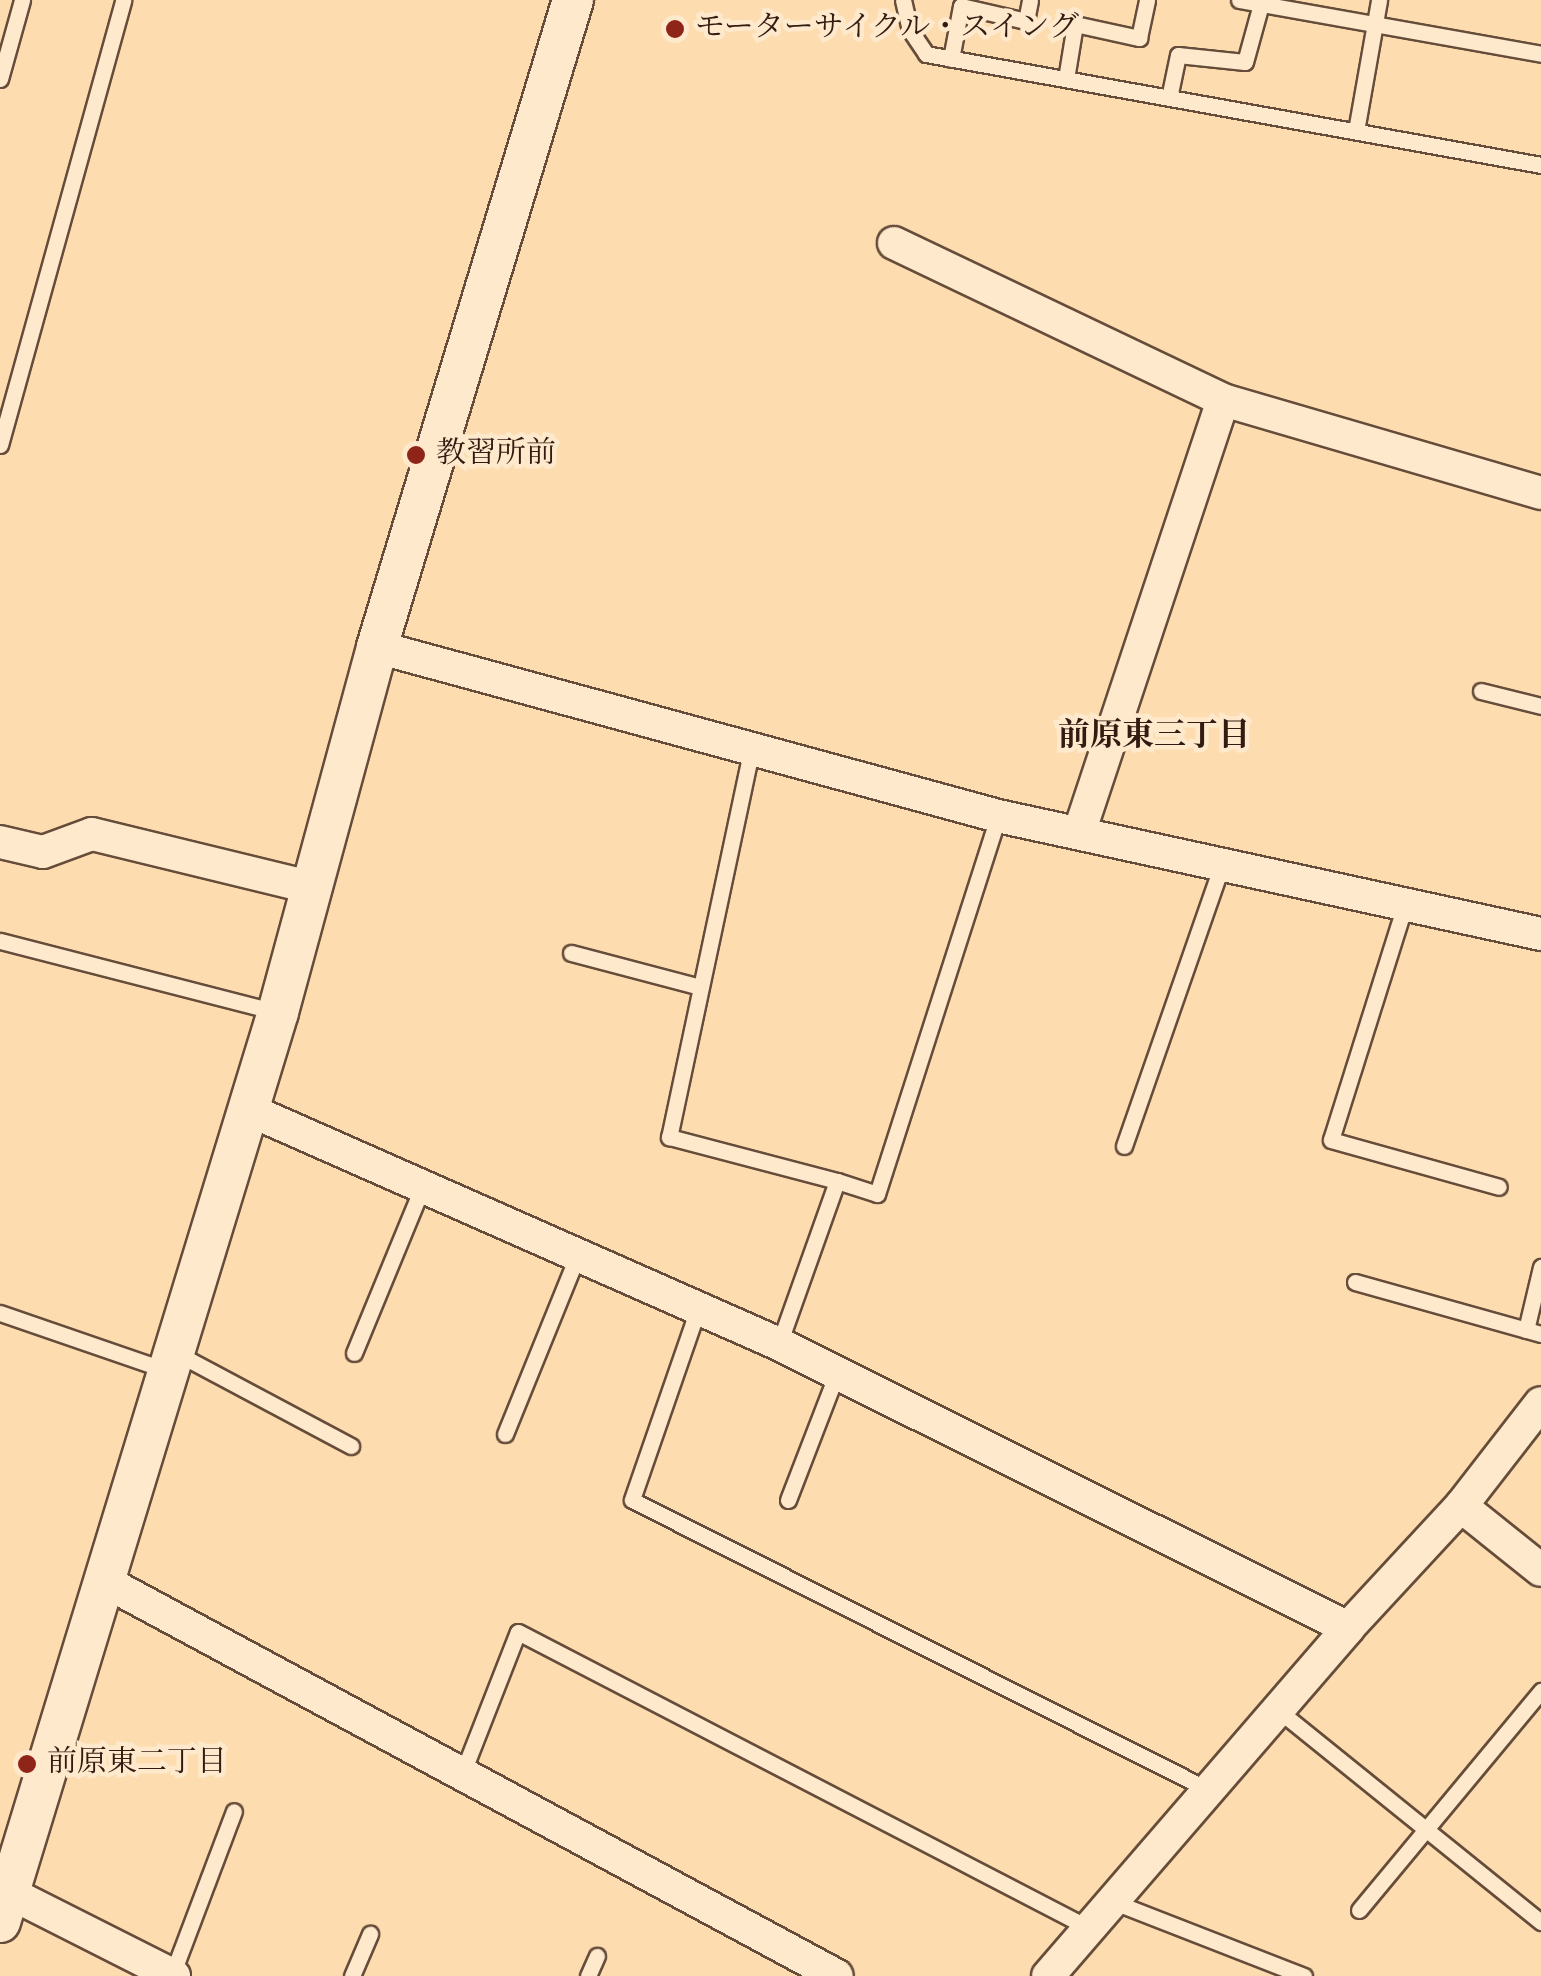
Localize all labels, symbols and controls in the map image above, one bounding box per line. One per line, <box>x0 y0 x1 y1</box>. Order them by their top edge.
place label: モーターサイクル・スイング <box>695 11 1084 47</box>
marker: モーターサイクル・スイング <box>664 18 686 40</box>
place label: 教習所前 <box>436 437 556 473</box>
marker: 教習所前 <box>405 444 427 466</box>
district label: 前原東三丁目 <box>1058 718 1250 756</box>
place label: 前原東二丁目 <box>47 1746 227 1782</box>
marker: 前原東二丁目 <box>16 1753 38 1775</box>

